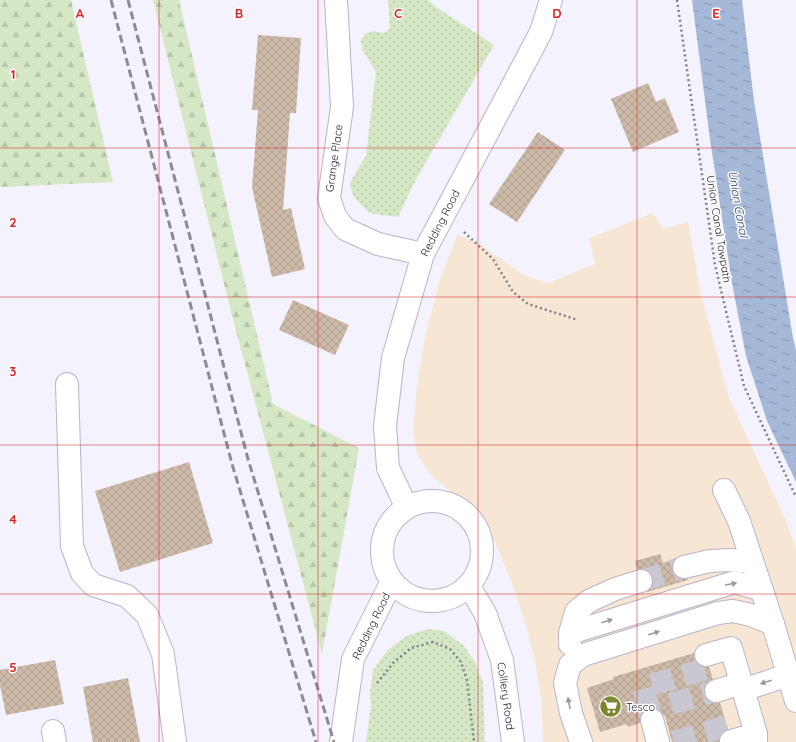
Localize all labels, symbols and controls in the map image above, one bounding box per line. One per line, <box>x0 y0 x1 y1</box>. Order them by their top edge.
text: A <box>76 5 85 21</box>
text: B <box>235 5 243 21</box>
text: C <box>394 5 402 21</box>
text: D <box>552 5 562 21</box>
text: E <box>712 5 720 21</box>
text: 1 <box>10 66 16 82</box>
street label: Grange Place <box>322 123 346 193</box>
water label: Union Canal <box>725 169 752 240</box>
street label: Union Canal Towpath <box>704 174 734 284</box>
street label: Redding Road <box>417 187 463 259</box>
text: 2 <box>9 214 17 230</box>
text: 3 <box>10 363 17 379</box>
text: 4 <box>9 511 17 527</box>
one-way arrow <box>725 581 738 587</box>
street label: Redding Road <box>349 590 393 662</box>
one-way arrow <box>601 618 613 624</box>
one-way arrow <box>648 630 660 636</box>
text: 5 <box>9 659 17 675</box>
street label: Colliery Road <box>494 661 518 731</box>
one-way arrow <box>760 680 772 686</box>
supermarket icon: Tesco <box>598 694 624 720</box>
one-way arrow <box>565 697 571 709</box>
place label: Tesco <box>626 700 655 714</box>

